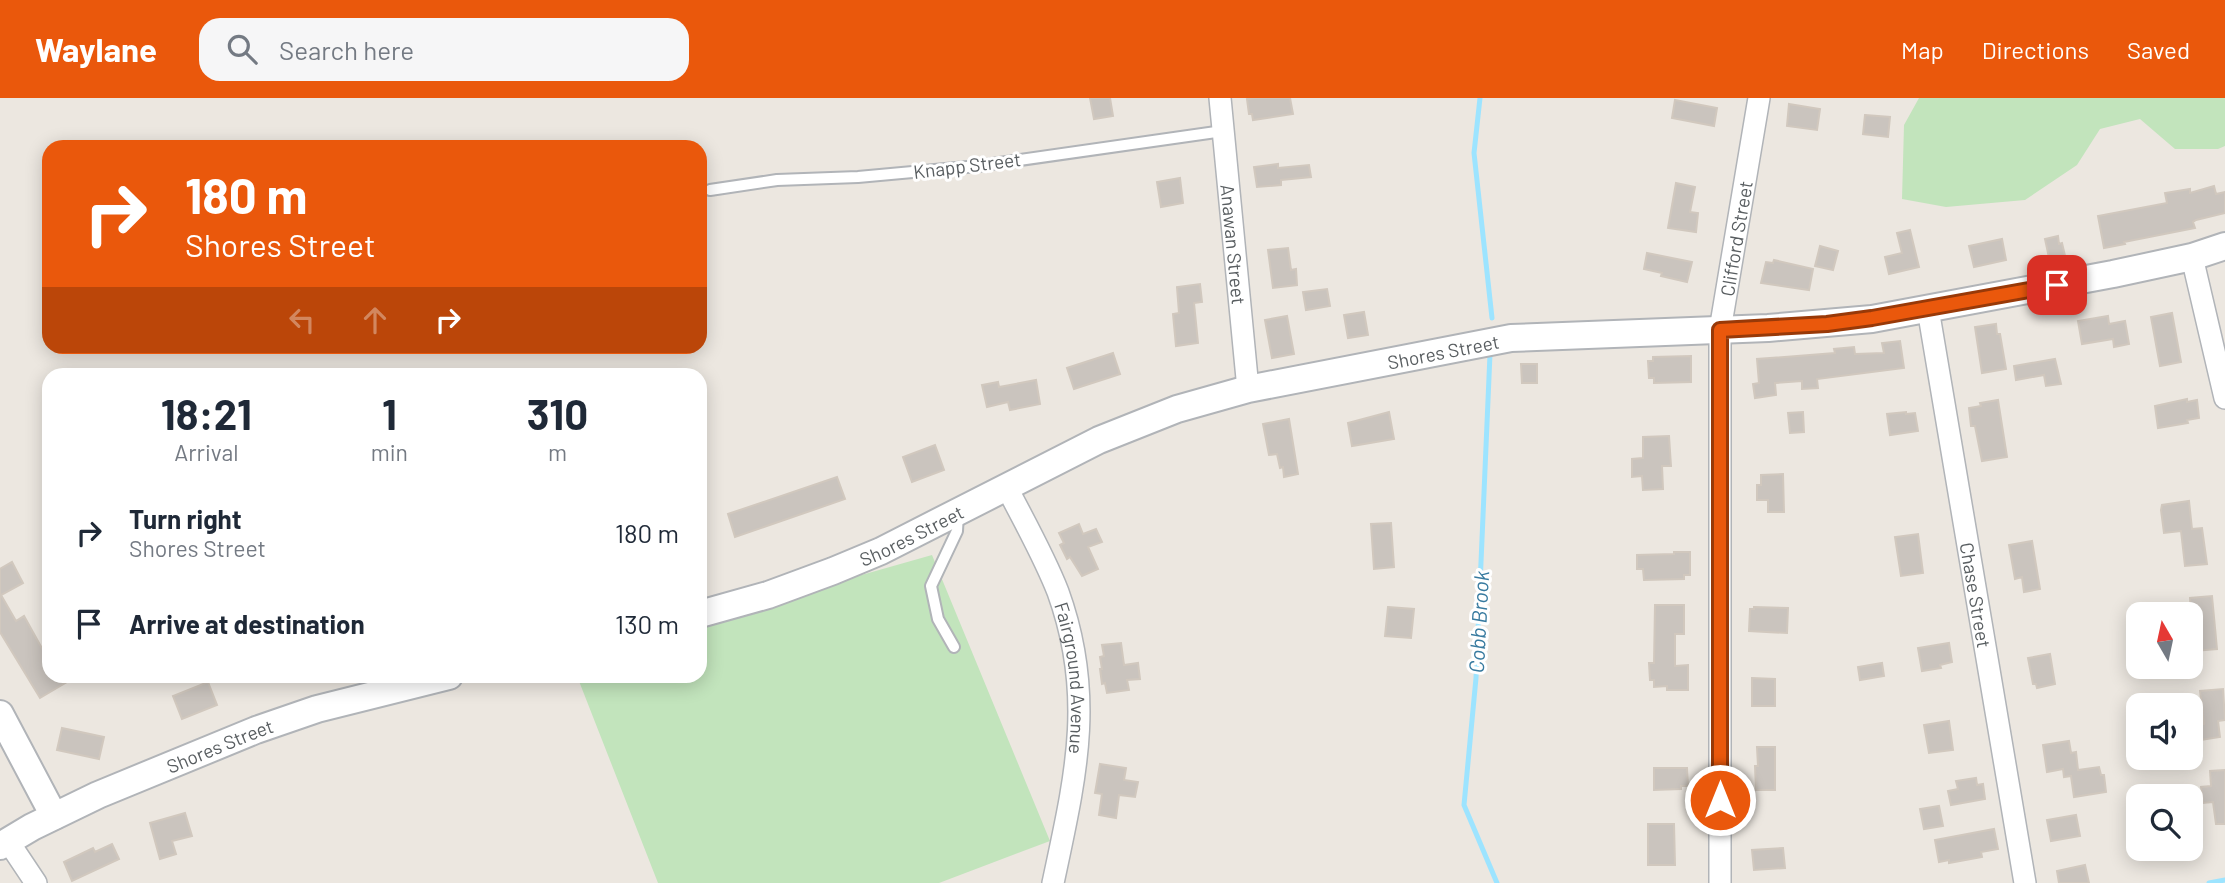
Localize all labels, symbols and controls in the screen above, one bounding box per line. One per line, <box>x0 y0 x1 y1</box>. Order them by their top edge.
search box <box>199 18 689 81</box>
text: Waylane <box>35 29 157 69</box>
icon: search <box>223 30 261 68</box>
text: Search here <box>279 34 414 65</box>
text: Map <box>1901 35 1944 64</box>
text: Directions <box>1982 35 2089 64</box>
text: Saved <box>2127 35 2190 64</box>
street label: Knapp Street <box>912 147 1022 183</box>
text: 180 m <box>185 165 308 224</box>
icon: right <box>70 168 161 259</box>
street label: Clifford Street <box>1714 179 1756 298</box>
street label: Anawan Street <box>1217 183 1251 305</box>
text: Shores Street <box>185 225 376 263</box>
pin <box>2027 255 2087 315</box>
icon: arrive <box>2038 266 2076 304</box>
icon: left <box>283 301 321 339</box>
icon: ahead <box>356 301 394 339</box>
icon: right <box>429 301 467 339</box>
street label: Shores Street <box>1385 329 1501 373</box>
text: 18:21 <box>161 388 252 438</box>
text: 1 <box>382 388 397 438</box>
text: 310 <box>527 388 588 438</box>
text: Arrival <box>174 438 238 466</box>
text: min <box>371 438 408 466</box>
text: m <box>548 438 567 466</box>
street label: Shores Street <box>856 500 967 570</box>
text: Turn right <box>129 503 242 534</box>
icon: right <box>70 514 108 552</box>
text: 180 m <box>615 517 679 548</box>
text: Shores Street <box>129 534 266 562</box>
street label: Chase Street <box>1956 541 1997 649</box>
water label: Cobb Brook <box>1463 570 1493 674</box>
street label: Fairground Avenue <box>1051 599 1091 755</box>
north arrow <box>2126 602 2203 679</box>
map controls <box>2126 602 2203 861</box>
icon: arrive <box>70 605 108 643</box>
text: Arrive at destination <box>129 608 365 639</box>
text: 130 m <box>615 608 679 639</box>
button: sound <box>2126 693 2203 770</box>
street label: Shores Street <box>163 714 276 777</box>
position arrow <box>1683 763 1757 837</box>
button: search <box>2126 784 2203 861</box>

